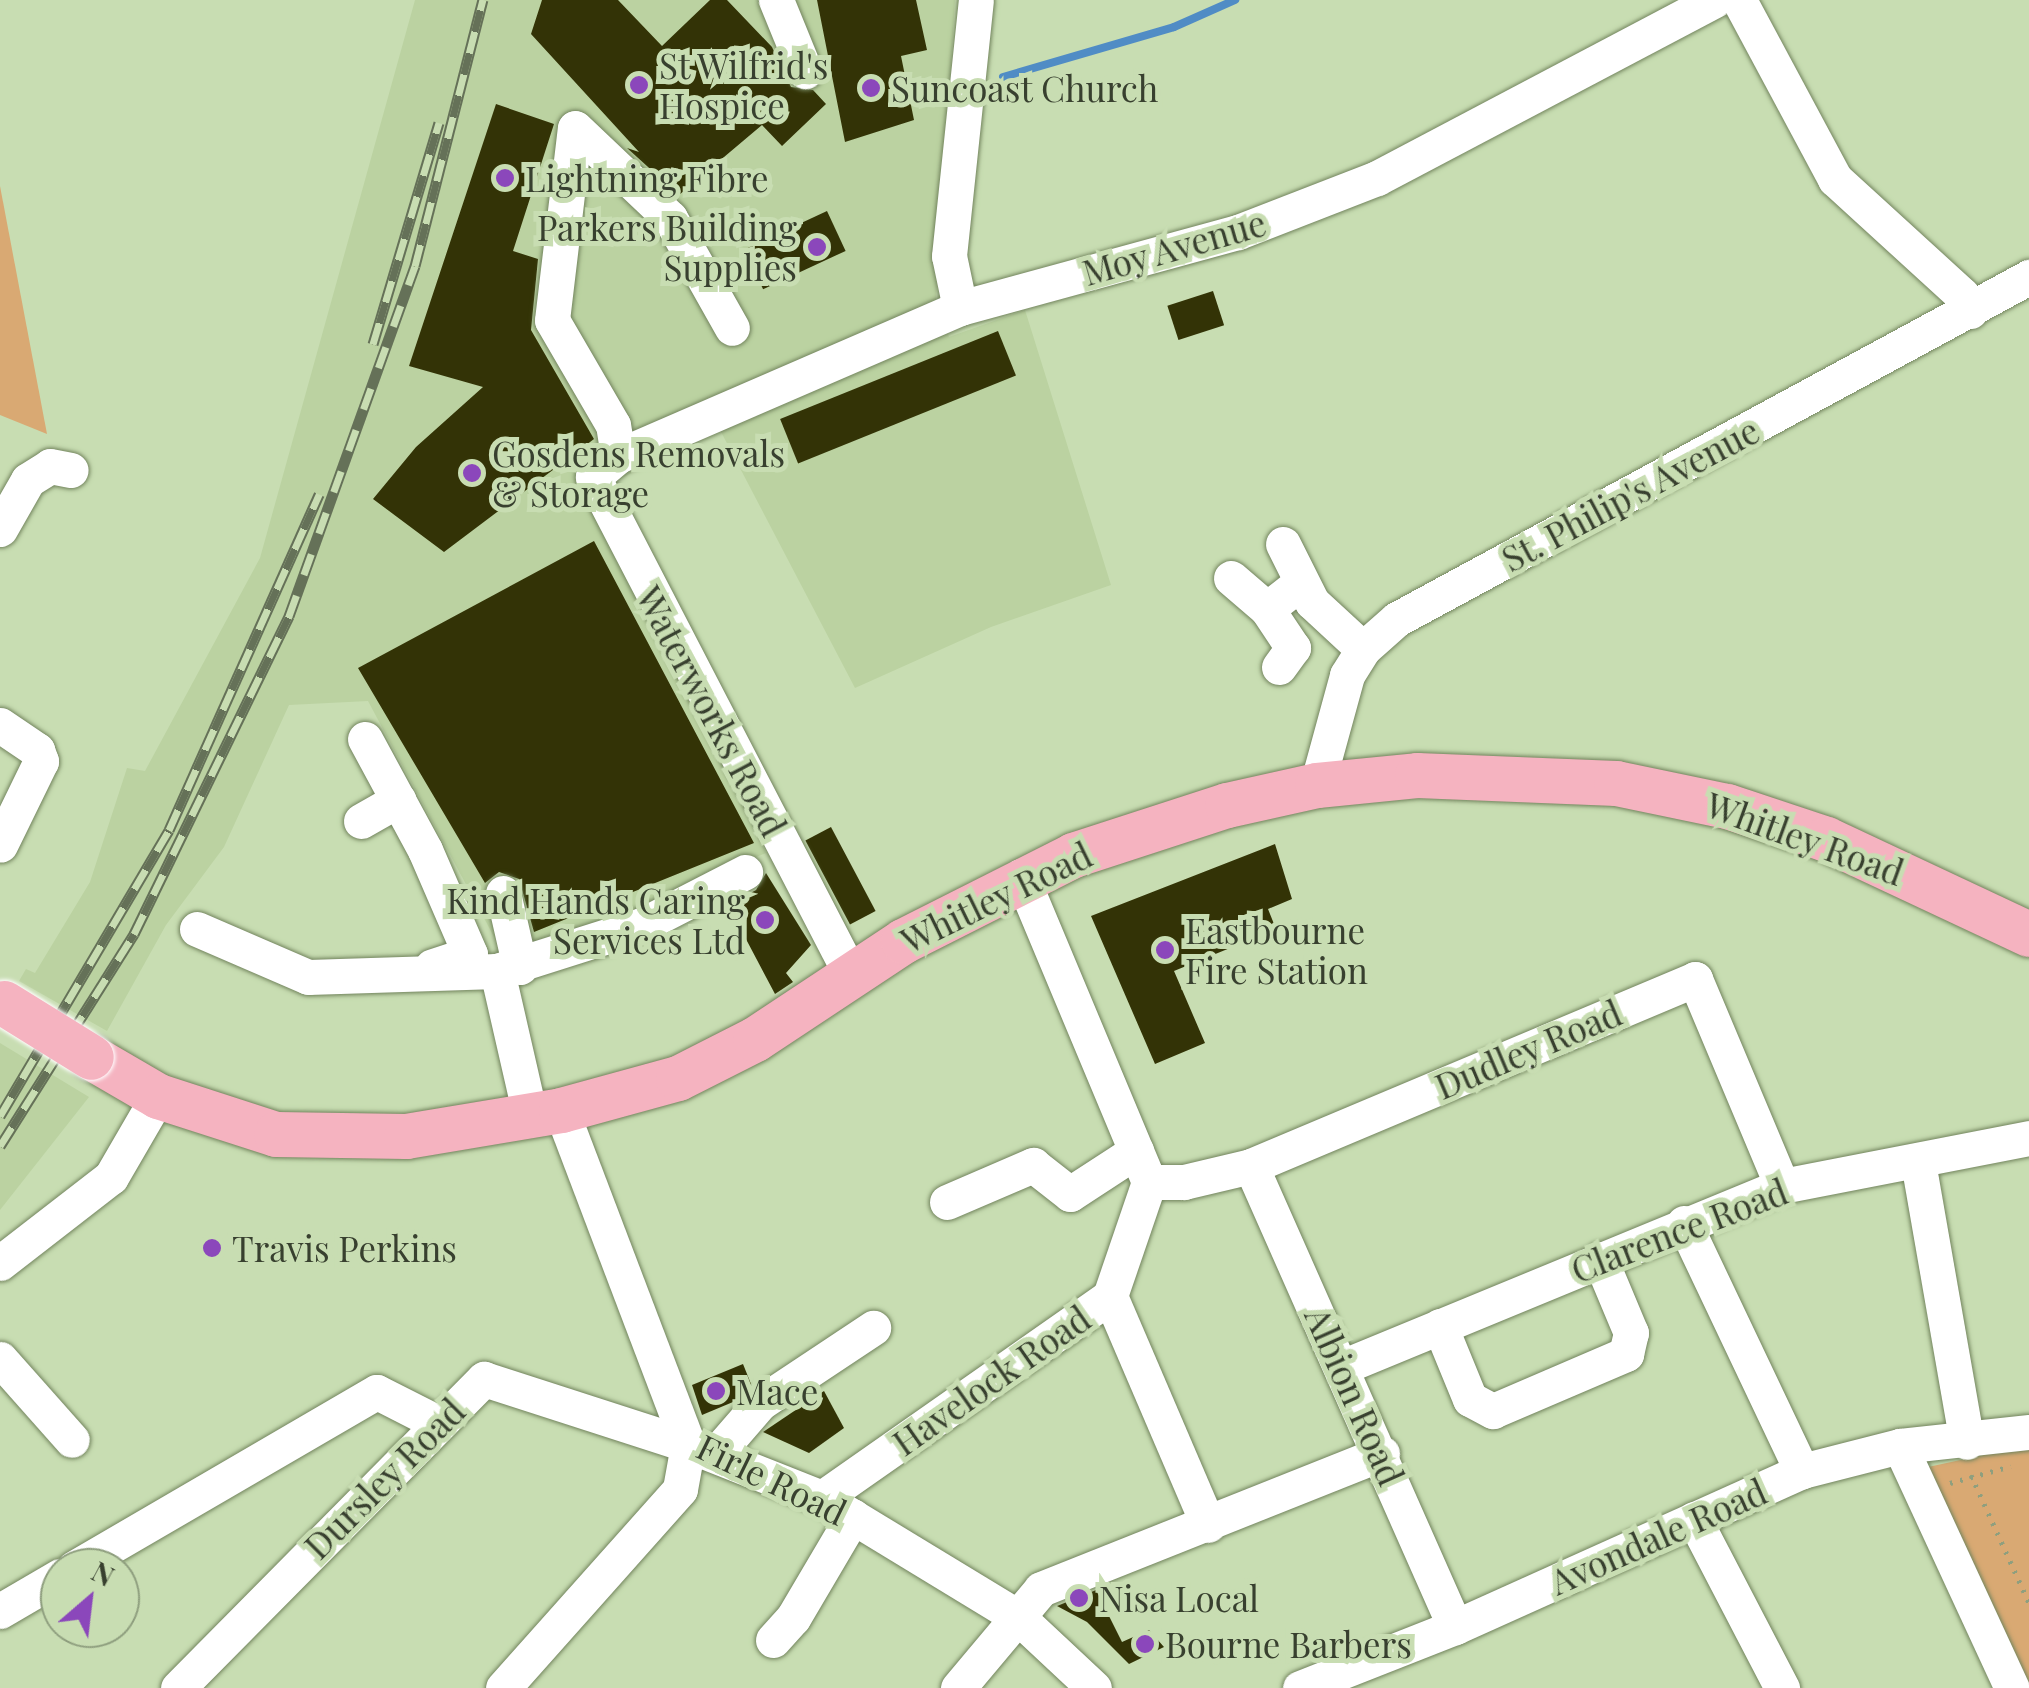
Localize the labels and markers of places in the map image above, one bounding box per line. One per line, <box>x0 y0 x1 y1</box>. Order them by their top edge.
place label: St Wilfrid's Hospice <box>659 44 830 126</box>
place label: Suncoast Church <box>891 67 1159 109</box>
marker: St Wilfrid's Hospice <box>628 74 650 96</box>
marker: Suncoast Church <box>860 77 882 99</box>
place label: Lightning Fibre <box>525 157 769 199</box>
marker: Lightning Fibre <box>494 167 516 189</box>
place label: Parkers Building Supplies <box>537 206 797 288</box>
marker: Parkers Building Supplies <box>806 236 828 258</box>
place label: Gosdens Removals & Storage <box>492 432 785 514</box>
marker: Gosdens Removals & Storage <box>461 462 483 484</box>
place label: Kind Hands Caring Services Ltd <box>446 879 745 961</box>
marker: Kind Hands Caring Services Ltd <box>754 909 776 931</box>
place label: Eastbourne Fire Station <box>1185 909 1368 991</box>
marker: Eastbourne Fire Station <box>1154 939 1176 961</box>
place label: Travis Perkins <box>232 1227 457 1269</box>
marker: Travis Perkins <box>201 1237 223 1259</box>
place label: Mace <box>736 1370 818 1412</box>
marker: Mace <box>705 1380 727 1402</box>
place label: Nisa Local <box>1099 1577 1260 1619</box>
marker: Nisa Local <box>1068 1587 1090 1609</box>
place label: Bourne Barbers <box>1165 1623 1412 1665</box>
marker: Bourne Barbers <box>1134 1633 1156 1655</box>

